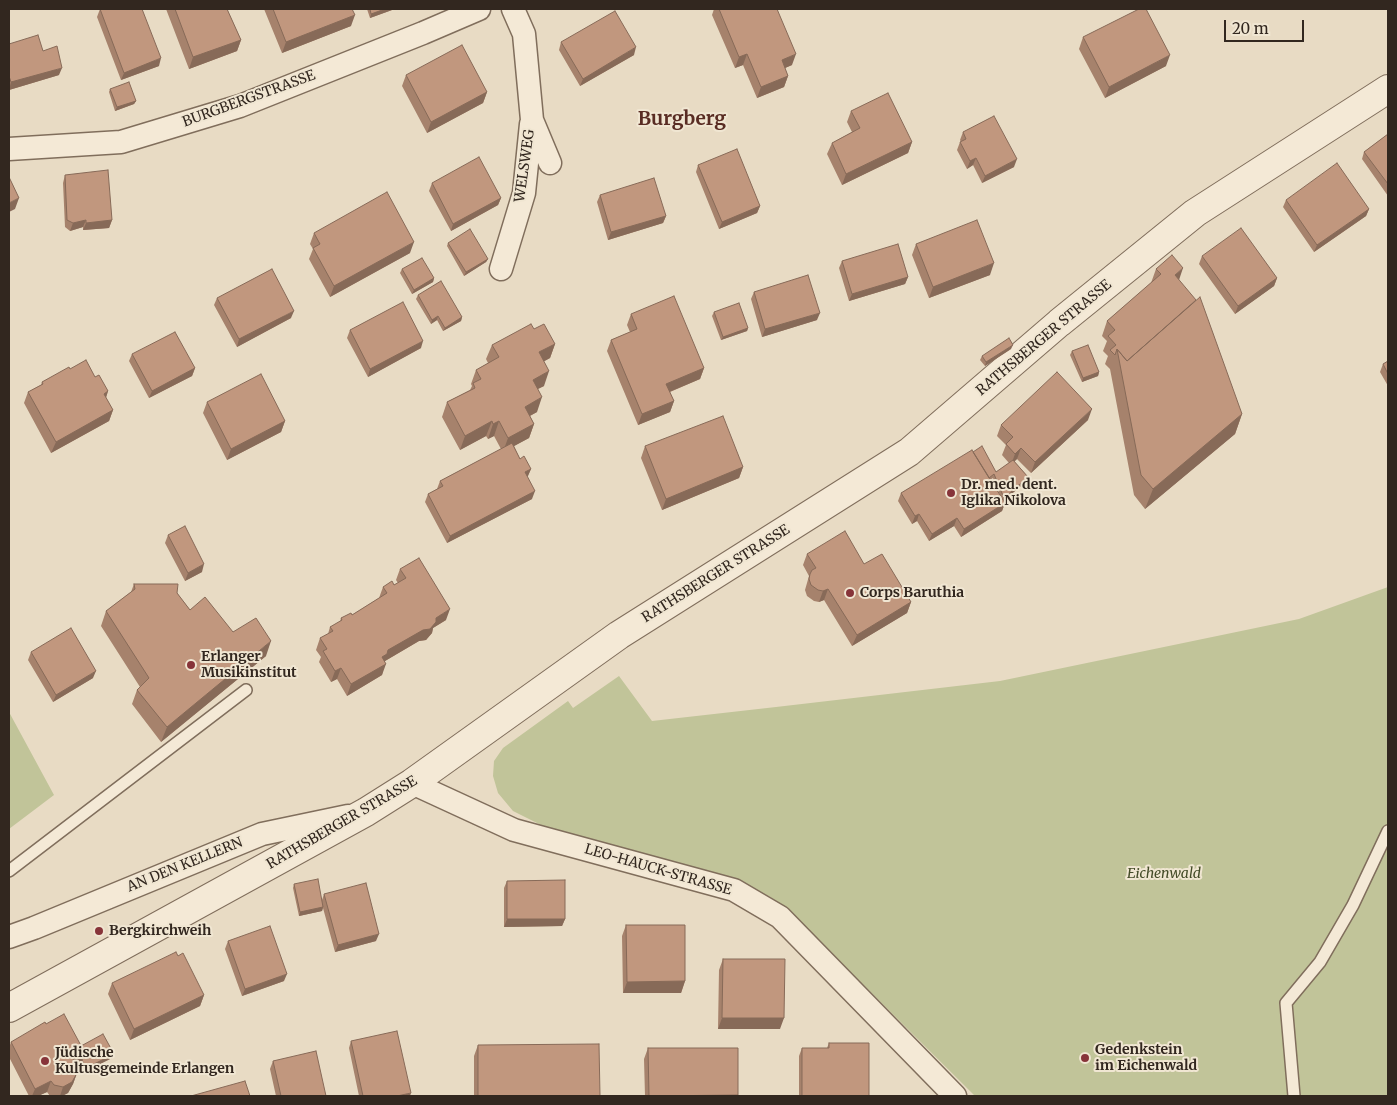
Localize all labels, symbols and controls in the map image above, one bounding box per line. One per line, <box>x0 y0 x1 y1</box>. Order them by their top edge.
scale bar <box>1227 10 1307 42</box>
text: 20 m <box>1232 19 1269 38</box>
street label: BURGBERGSTRASSE <box>180 67 318 131</box>
district label: Burgberg <box>638 109 726 131</box>
street label: WELSWEG <box>512 129 538 203</box>
street label: RATHSBERGER STRASSE <box>973 277 1115 399</box>
place label: Dr. med. dent. Iglika Nikolova <box>961 477 1066 510</box>
marker: Dr. med. dent. Iglika Nikolova <box>945 487 957 499</box>
street label: RATHSBERGER STRASSE <box>639 522 793 626</box>
place label: Corps Baruthia <box>860 585 964 601</box>
marker: Corps Baruthia <box>844 587 856 599</box>
place label: Erlanger Musikinstitut <box>201 649 297 682</box>
marker: Erlanger Musikinstitut <box>185 659 197 671</box>
street label: RATHSBERGER STRASSE <box>264 773 420 873</box>
street label: AN DEN KELLERN <box>125 834 245 896</box>
street label: LEO-HAUCK-STRASSE <box>582 841 734 899</box>
park label: Eichenwald <box>1127 866 1201 882</box>
place label: Bergkirchweih <box>109 923 211 939</box>
marker: Bergkirchweih <box>93 925 105 937</box>
place label: Gedenkstein im Eichenwald <box>1095 1042 1197 1074</box>
place label: Jüdische Kultusgemeinde Erlangen <box>55 1045 234 1078</box>
marker: Gedenkstein im Eichenwald <box>1079 1052 1091 1064</box>
marker: Jüdische Kultusgemeinde Erlangen <box>39 1055 51 1067</box>

